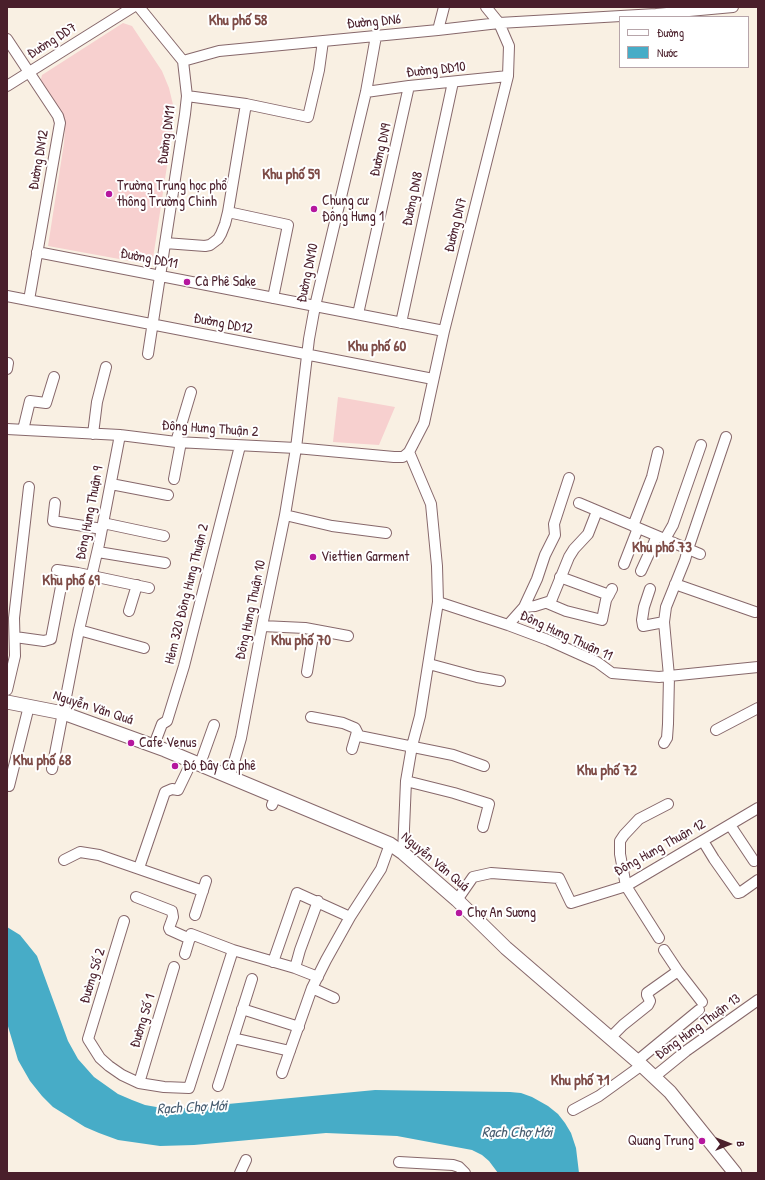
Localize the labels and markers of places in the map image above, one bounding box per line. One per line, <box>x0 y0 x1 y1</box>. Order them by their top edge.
place label: Trường Trung học phổ thông Trường Chinh <box>117 178 227 210</box>
marker: Trường Trung học phổ thông Trường Chinh <box>104 189 114 199</box>
place label: Chung cư Đông Hưng 1 <box>322 193 384 226</box>
marker: Chung cư Đông Hưng 1 <box>309 204 319 214</box>
place label: Cà Phê Sake <box>195 274 256 290</box>
marker: Cà Phê Sake <box>182 277 192 287</box>
place label: Viettien Garment <box>321 549 409 565</box>
marker: Viettien Garment <box>308 552 318 562</box>
place label: Cafe Venus <box>139 735 197 751</box>
marker: Cafe Venus <box>126 738 136 748</box>
place label: Đó Đây Cà phê <box>183 758 256 774</box>
marker: Đó Đây Cà phê <box>170 761 180 771</box>
place label: Chợ An Sương <box>467 905 536 921</box>
marker: Chợ An Sương <box>454 908 464 918</box>
place label: Quang Trung <box>628 1133 694 1149</box>
marker: Quang Trung <box>697 1136 707 1146</box>

